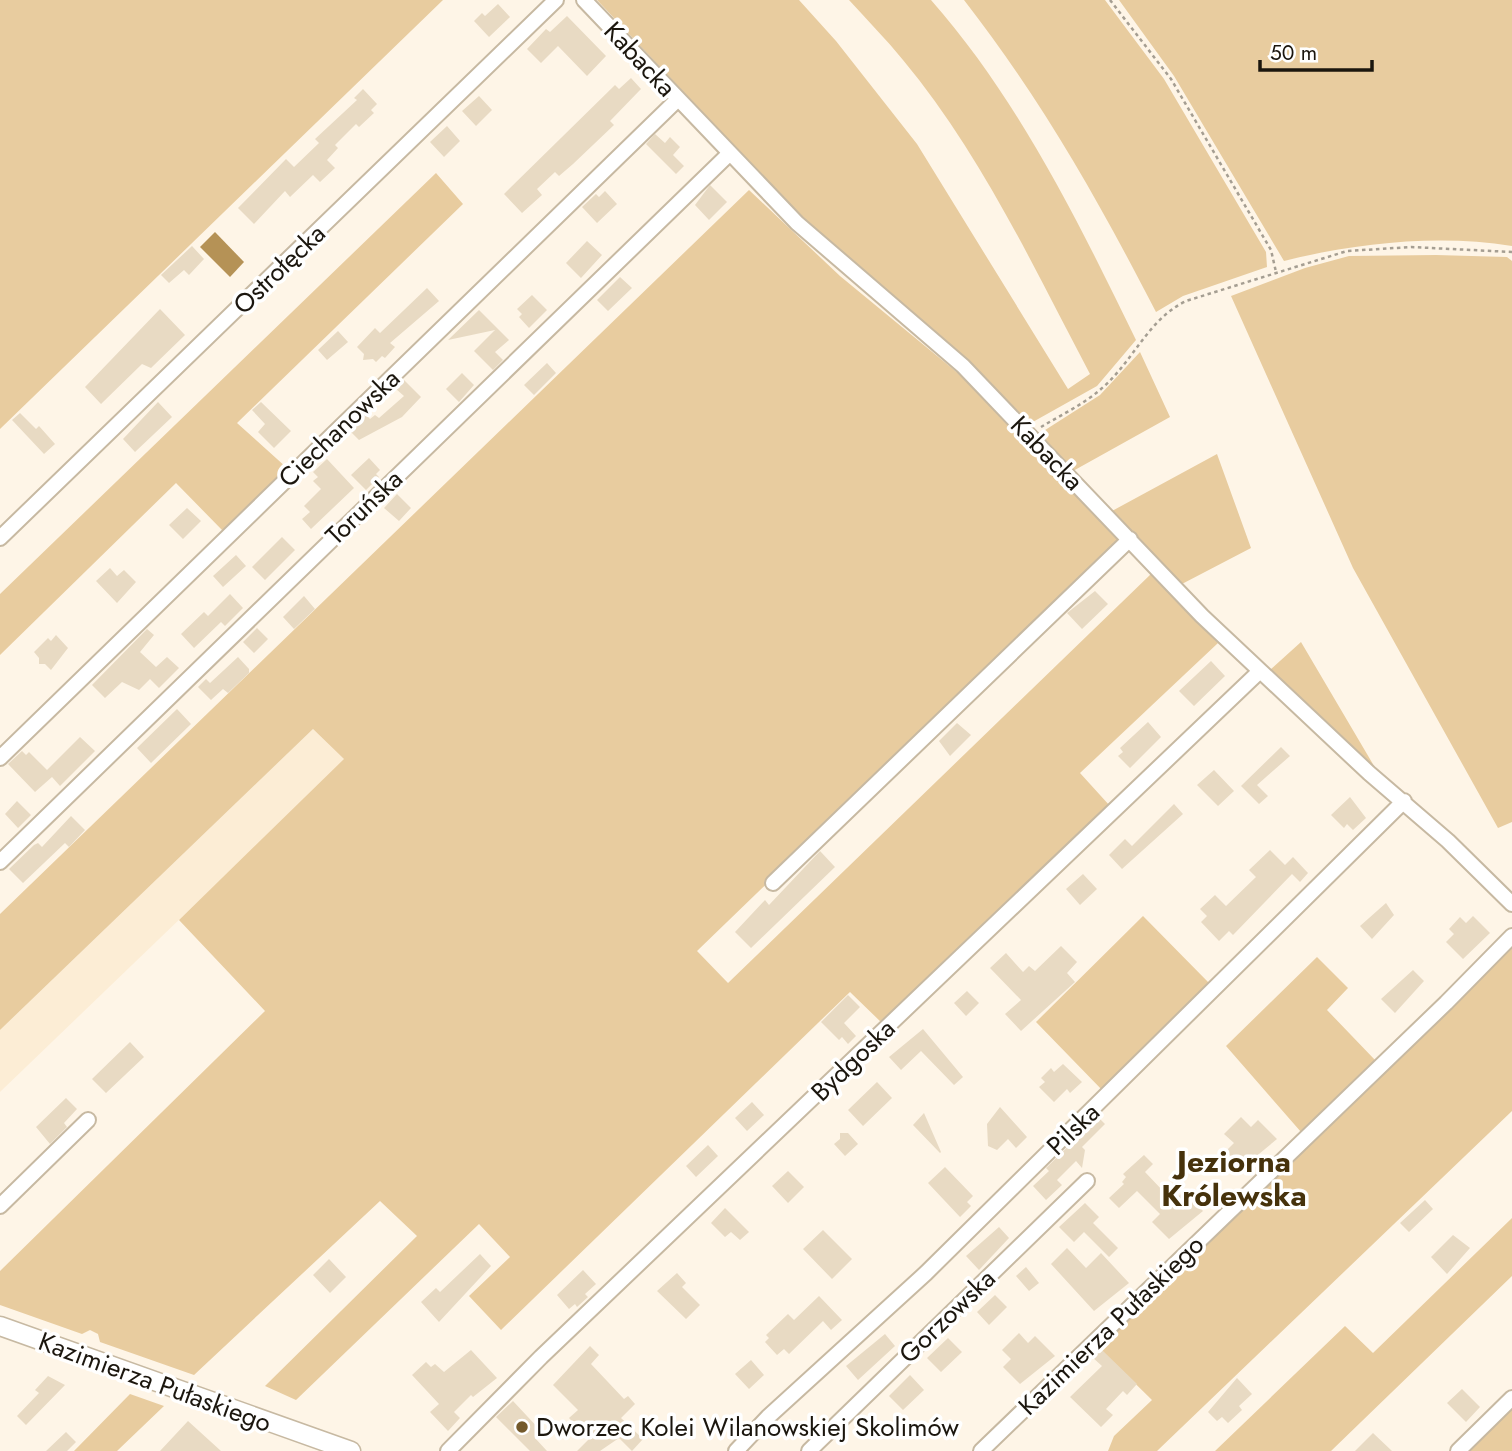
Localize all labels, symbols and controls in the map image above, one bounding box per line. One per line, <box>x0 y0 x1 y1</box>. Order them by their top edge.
street label: Kabacka <box>595 13 685 105</box>
scale bar <box>1260 28 1372 72</box>
text: 50 m <box>1270 38 1317 68</box>
street label: Ostrołęcka <box>224 215 334 323</box>
street label: Ciechanowska <box>270 360 408 496</box>
street label: Kabacka <box>1002 407 1092 499</box>
street label: Toruńska <box>317 461 411 553</box>
street label: Bydgoska <box>802 1010 904 1110</box>
street label: Pilska <box>1038 1094 1108 1164</box>
district label: Jeziorna Królewska <box>1161 1140 1307 1217</box>
street label: Kazimierza Pułaskiego <box>1010 1226 1212 1424</box>
street label: Gorzowska <box>890 1260 1004 1372</box>
street label: Kazimierza Pułaskiego <box>33 1322 277 1442</box>
place label: Dworzec Kolei Wilanowskiej Skolimów <box>536 1408 959 1446</box>
marker: Dworzec Kolei Wilanowskiej Skolimów <box>514 1419 530 1435</box>

